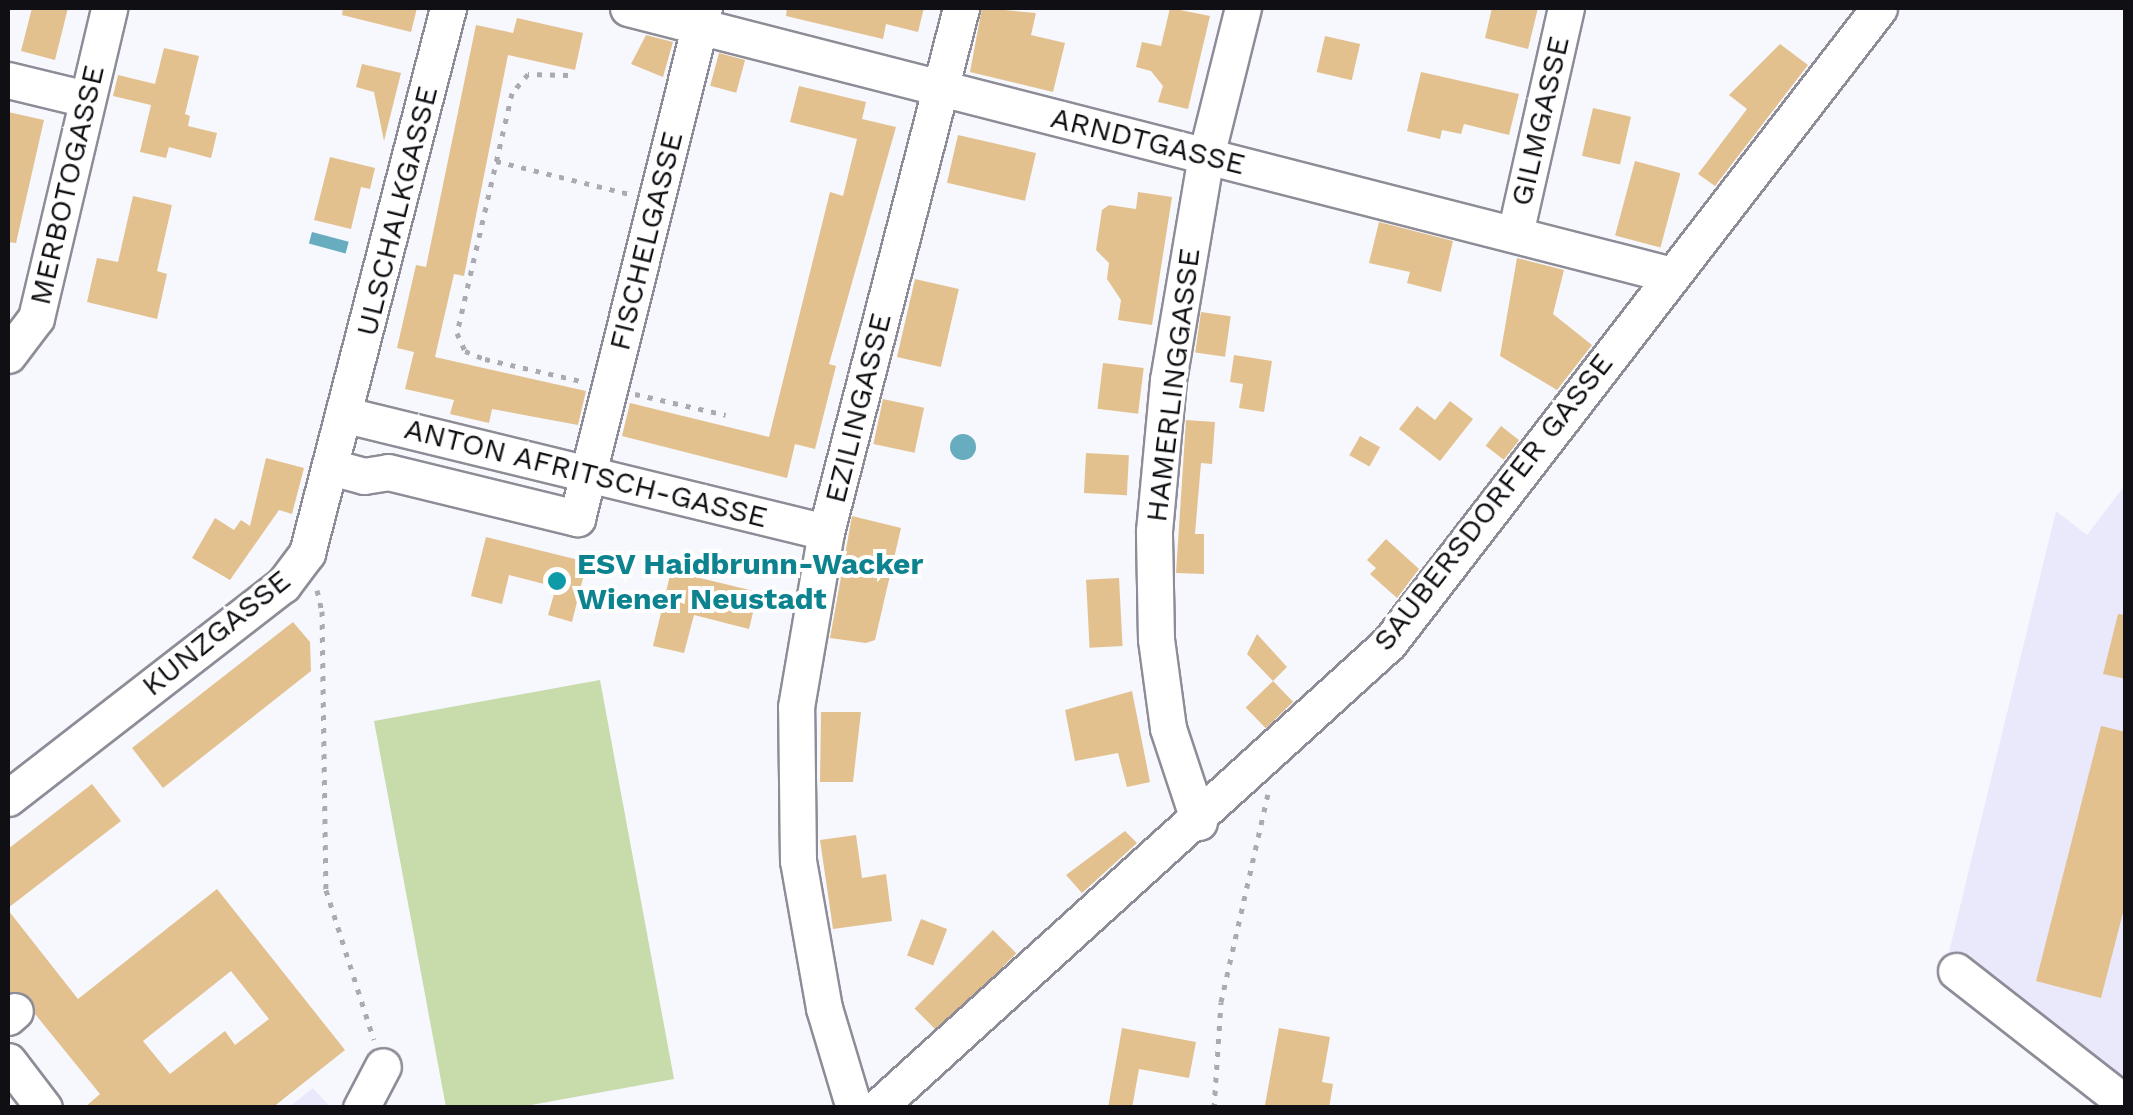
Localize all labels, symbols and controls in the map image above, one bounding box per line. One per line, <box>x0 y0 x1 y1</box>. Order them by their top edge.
street label: GILMGASSE <box>1503 33 1577 209</box>
street label: MERBOTOGASSE <box>22 62 112 308</box>
street label: ULSCHALKGASSE <box>349 82 445 340</box>
street label: ARNDTGASSE <box>1047 99 1249 183</box>
street label: FISCHELGASSE <box>601 128 691 354</box>
street label: HAMERLINGGASSE <box>1138 246 1208 524</box>
street label: EZILINGASSE <box>817 309 899 507</box>
street label: SAUBERSDORFER GASSE <box>1366 346 1620 658</box>
street label: ANTON AFRITSCH-GASSE <box>400 410 772 536</box>
place label: ESV Haidbrunn-Wacker Wiener Neustadt <box>577 546 924 616</box>
street label: KUNZGASSE <box>135 562 297 704</box>
marker: ESV Haidbrunn-Wacker Wiener Neustadt <box>546 570 568 592</box>

